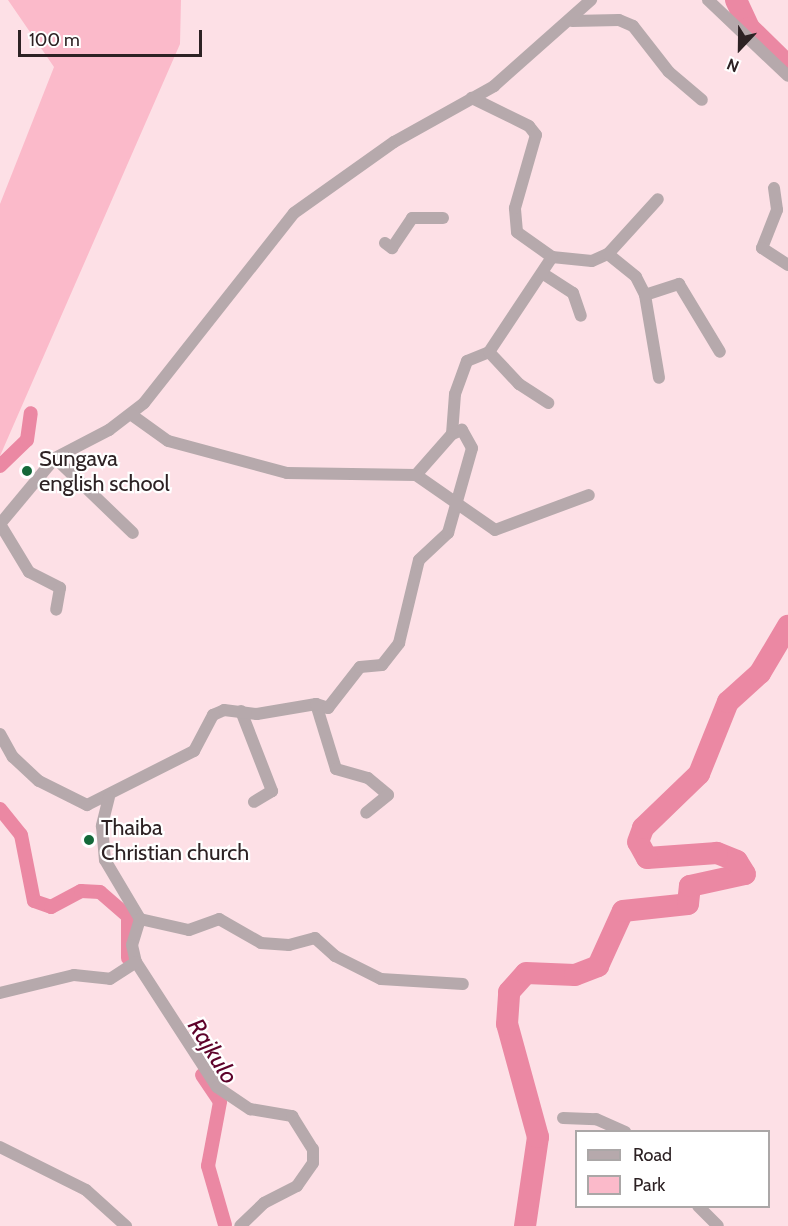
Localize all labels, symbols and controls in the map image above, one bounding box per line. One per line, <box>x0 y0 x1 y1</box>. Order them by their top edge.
scale bar <box>21 18 206 56</box>
north arrow <box>710 18 770 78</box>
text: 100 m <box>29 29 80 51</box>
text: N <box>724 54 742 76</box>
place label: Sungava english school <box>39 445 170 496</box>
marker: Sungava english school <box>20 464 34 478</box>
place label: Thaiba Christian church <box>101 814 249 866</box>
marker: Thaiba Christian church <box>82 833 96 847</box>
water label: Rajkulo <box>182 1013 244 1089</box>
legend <box>575 1130 770 1208</box>
text: Road <box>633 1144 672 1166</box>
text: Park <box>633 1174 665 1196</box>

